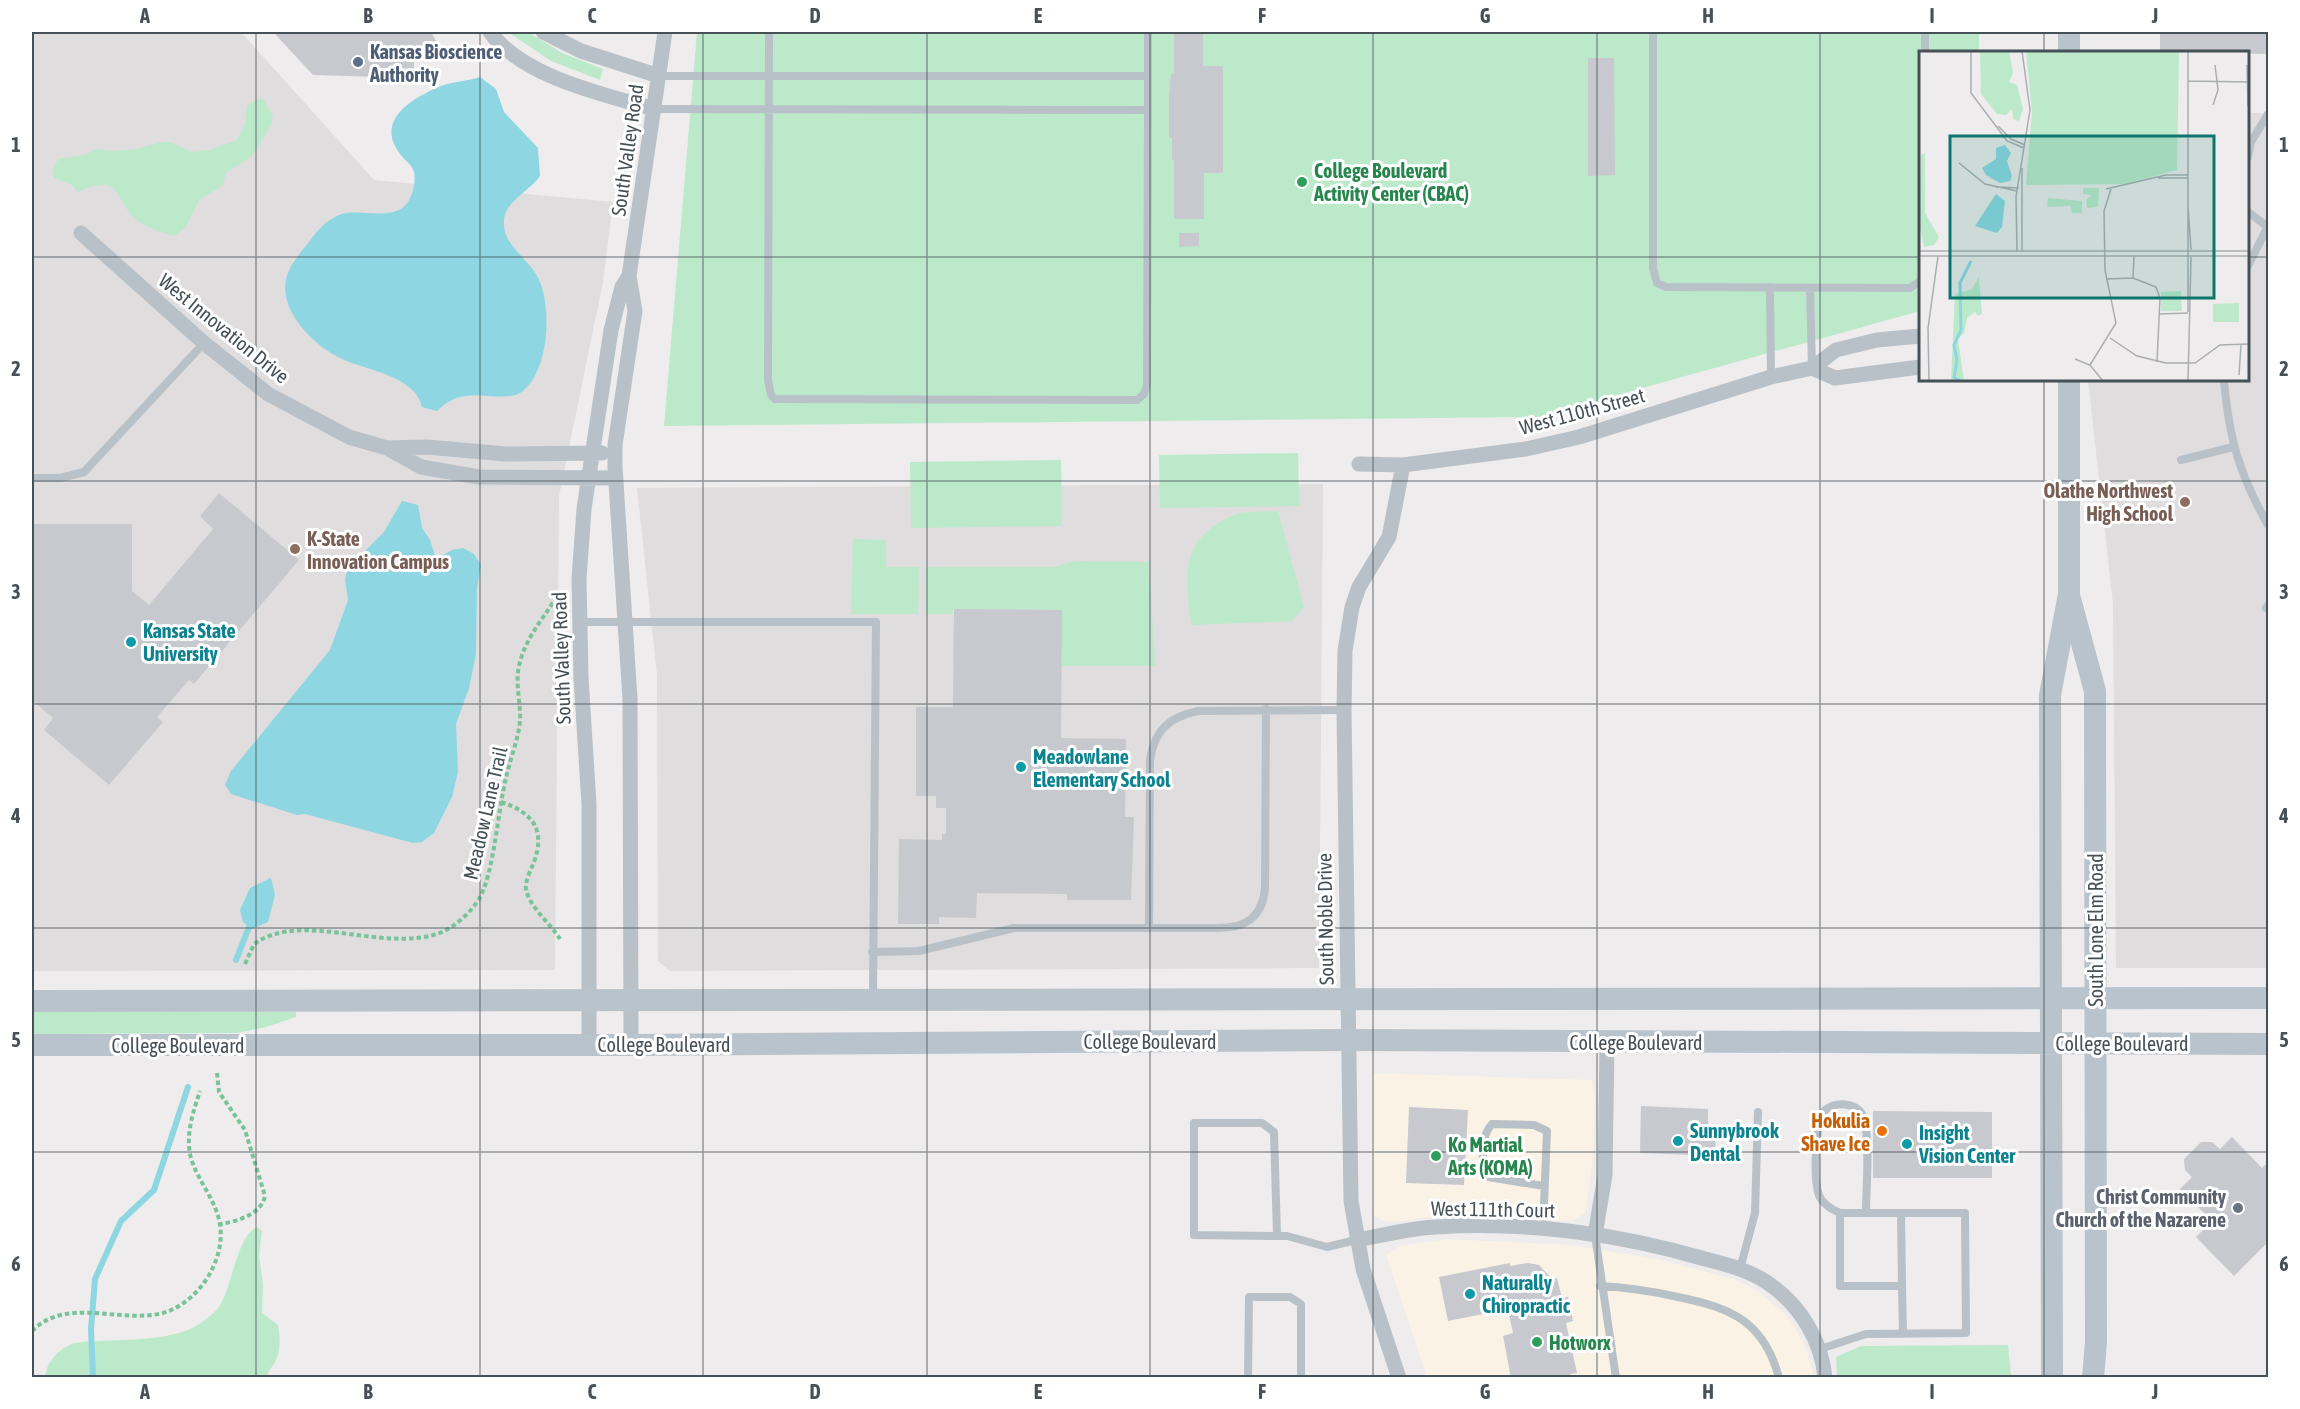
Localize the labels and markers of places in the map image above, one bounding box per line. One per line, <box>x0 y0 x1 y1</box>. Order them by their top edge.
place label: Kansas Bioscience Authority <box>369 40 502 86</box>
marker: Kansas Bioscience Authority <box>351 55 365 69</box>
place label: College Boulevard Activity Center (CBAC) <box>1313 159 1469 205</box>
marker: College Boulevard Activity Center (CBAC) <box>1295 175 1309 189</box>
place label: Olathe Northwest High School <box>2043 479 2174 525</box>
marker: Olathe Northwest High School <box>2178 495 2192 509</box>
place label: K-State Innovation Campus <box>307 527 449 573</box>
marker: K-State Innovation Campus <box>288 542 302 556</box>
place label: Kansas State University <box>143 619 236 665</box>
marker: Kansas State University <box>124 635 138 649</box>
place label: Meadowlane Elementary School <box>1033 745 1171 791</box>
marker: Meadowlane Elementary School <box>1014 760 1028 774</box>
place label: Hokulia Shave Ice <box>1801 1109 1870 1155</box>
place label: Sunnybrook Dental <box>1690 1119 1779 1165</box>
place label: Insight Vision Center <box>1918 1121 2016 1167</box>
marker: Hokulia Shave Ice <box>1875 1124 1889 1138</box>
place label: Ko Martial Arts (KOMA) <box>1447 1133 1533 1179</box>
marker: Sunnybrook Dental <box>1671 1134 1685 1148</box>
marker: Insight Vision Center <box>1900 1137 1914 1151</box>
marker: Ko Martial Arts (KOMA) <box>1429 1149 1443 1163</box>
place label: Christ Community Church of the Nazarene <box>2056 1185 2227 1231</box>
marker: Christ Community Church of the Nazarene <box>2231 1201 2245 1215</box>
place label: Naturally Chiropractic <box>1482 1271 1571 1317</box>
marker: Naturally Chiropractic <box>1463 1287 1477 1301</box>
place label: Hotworx <box>1549 1331 1611 1354</box>
marker: Hotworx <box>1530 1335 1544 1349</box>

